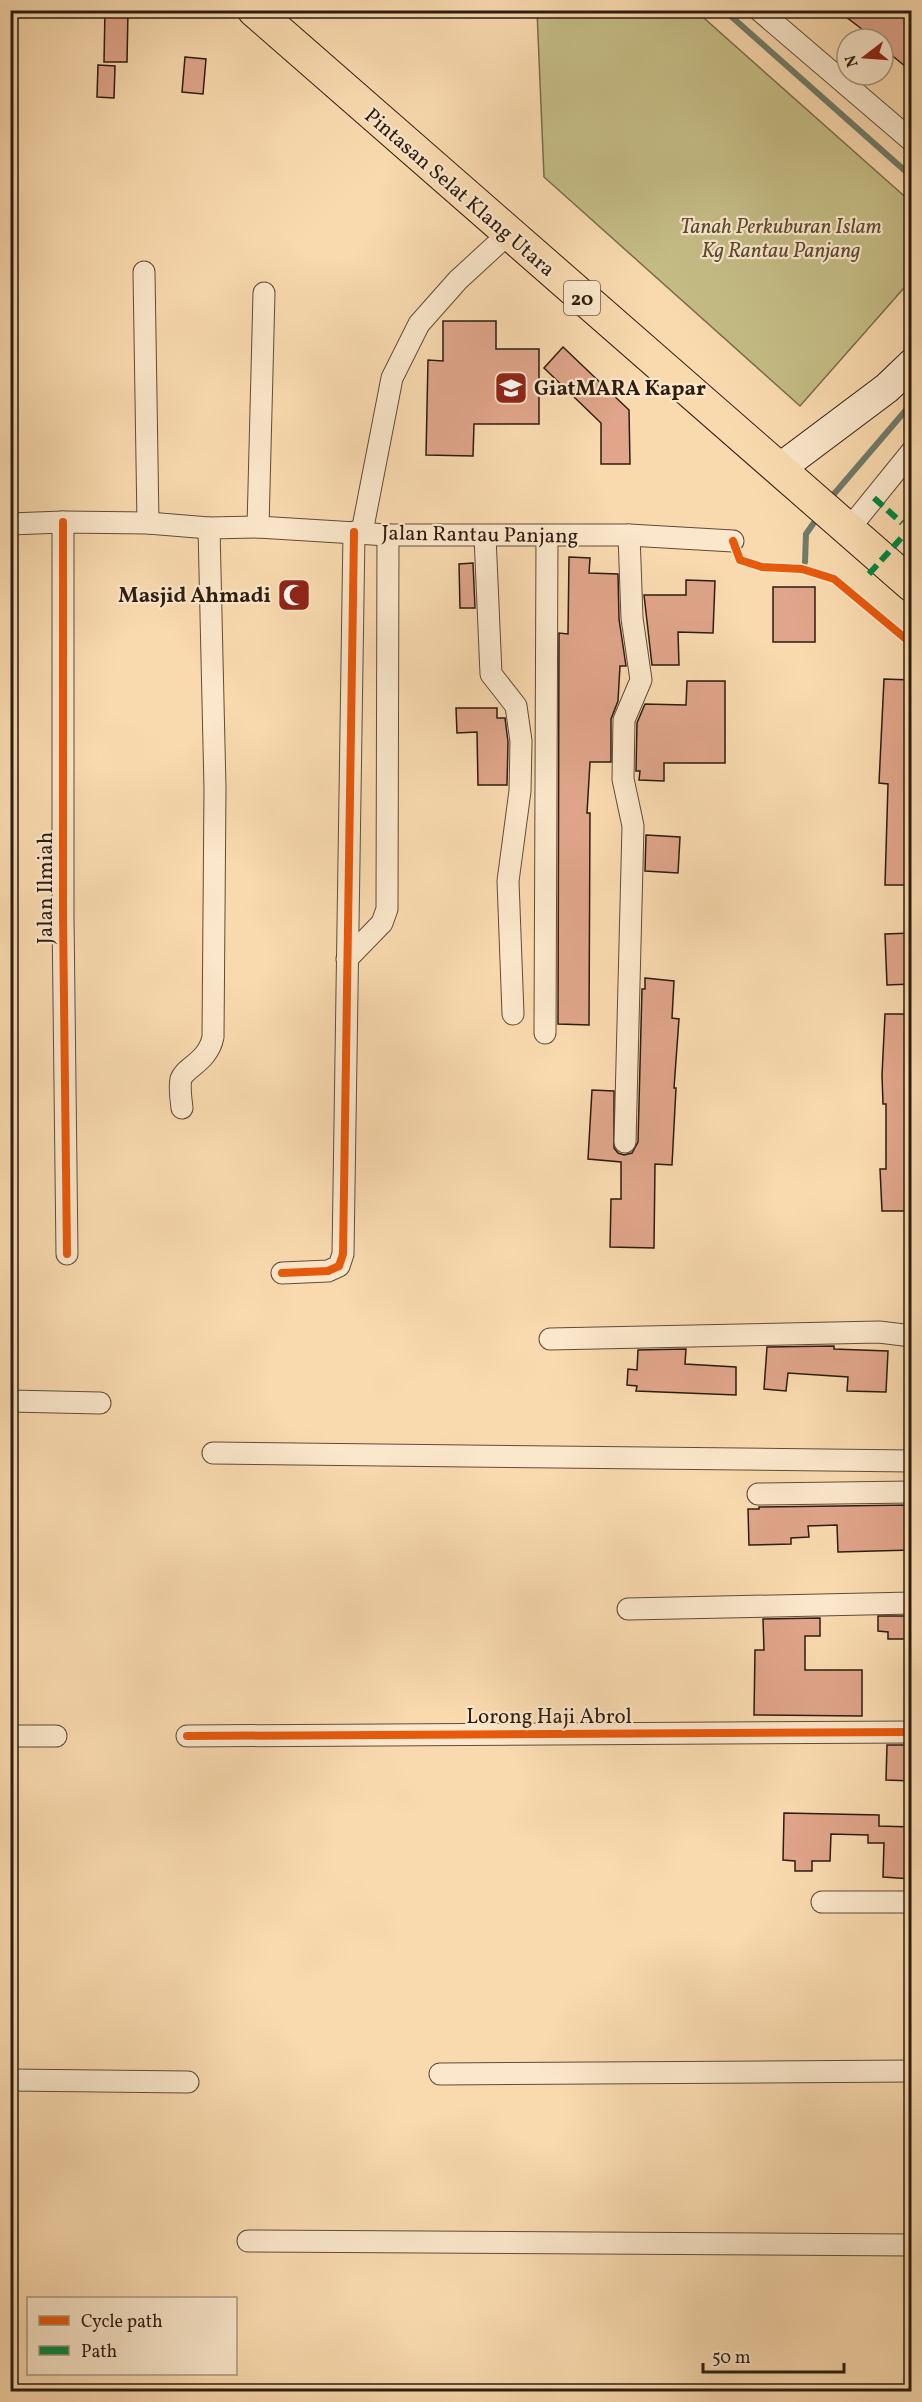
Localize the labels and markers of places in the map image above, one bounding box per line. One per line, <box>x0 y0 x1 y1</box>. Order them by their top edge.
school or university icon: GiatMARA Kapar <box>493 370 529 406</box>
place label: GiatMARA Kapar <box>534 375 706 404</box>
mosque icon: Masjid Ahmadi <box>276 577 312 613</box>
place label: Masjid Ahmadi <box>118 582 271 611</box>

